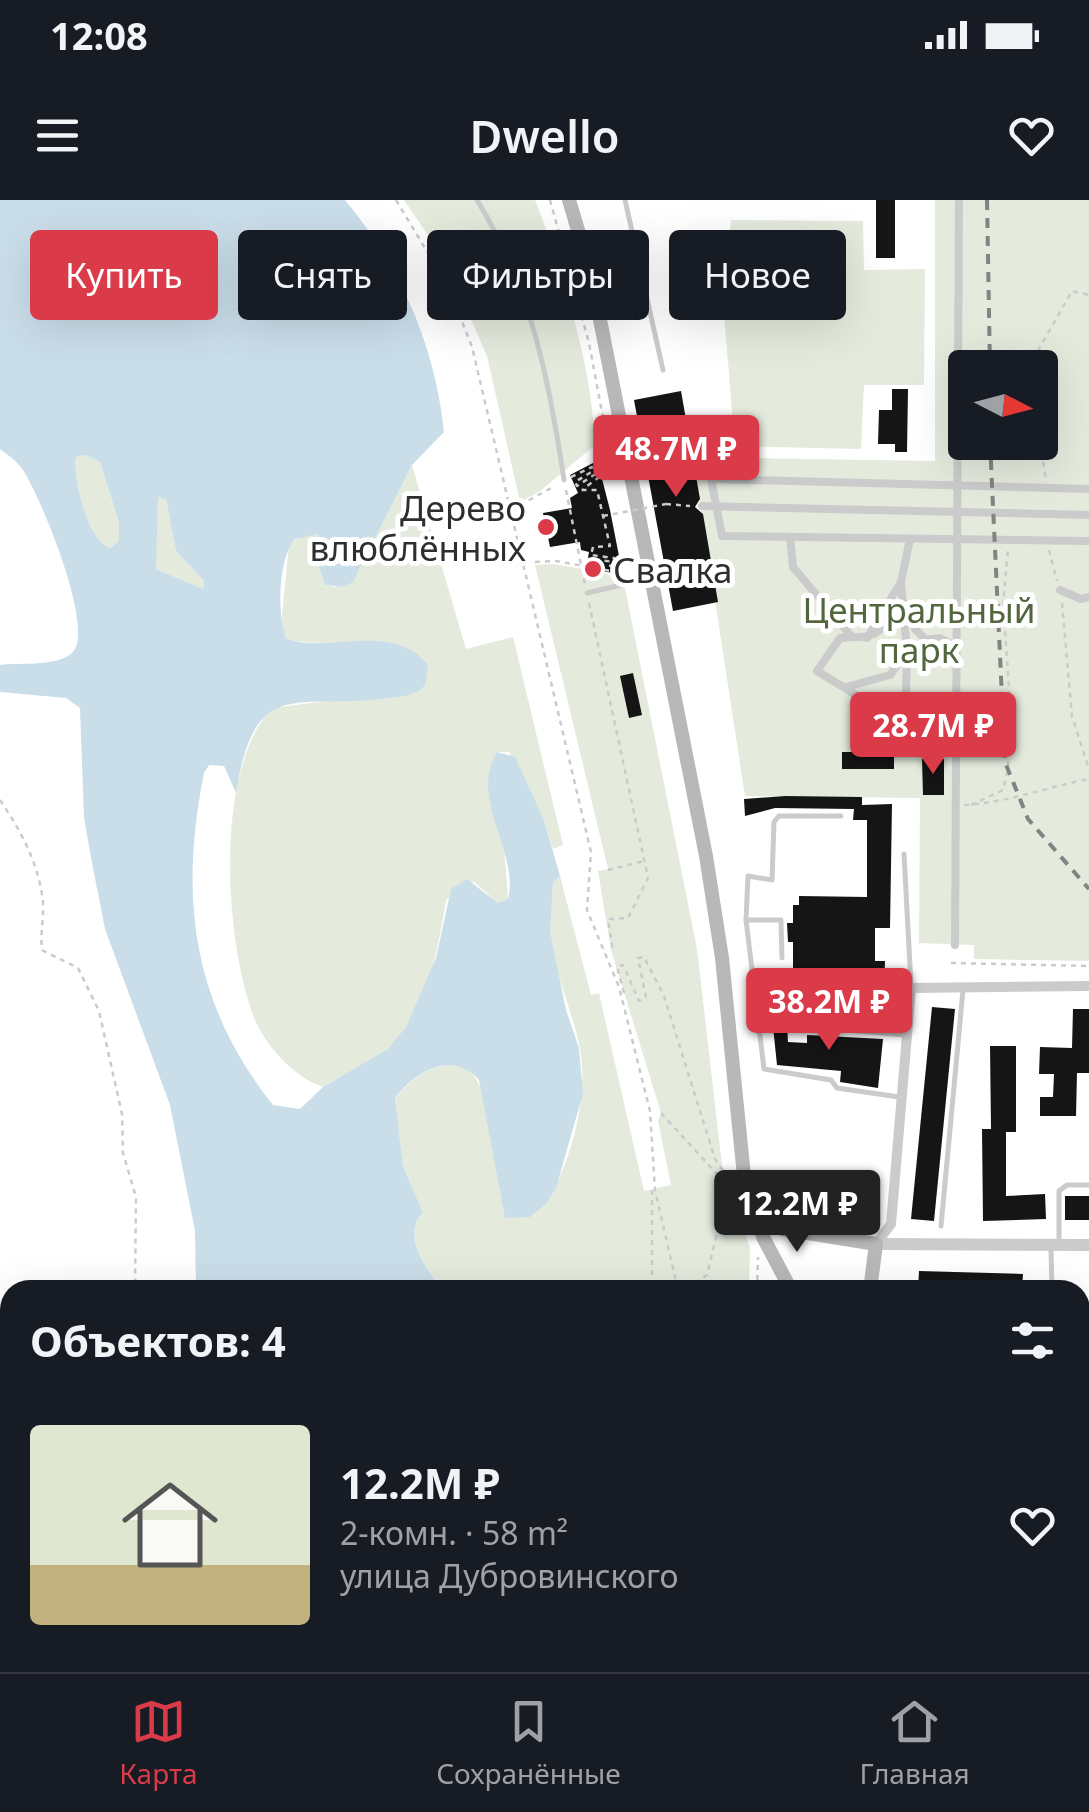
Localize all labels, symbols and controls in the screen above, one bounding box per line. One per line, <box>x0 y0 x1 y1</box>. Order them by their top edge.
text: 12:08 <box>50 9 148 61</box>
text: Dwello <box>470 105 619 166</box>
icon: menu <box>30 108 85 163</box>
icon: heart <box>1004 108 1059 163</box>
chip: Купить <box>30 230 218 320</box>
chip: Снять <box>238 230 407 320</box>
chip: Фильтры <box>427 230 649 320</box>
chip: Новое <box>669 230 846 320</box>
north arrow <box>948 350 1058 460</box>
map controls <box>948 350 1058 460</box>
pin: 48.7M ₽ <box>584 415 768 500</box>
text: 48.7M ₽ <box>615 426 737 469</box>
place label: Дерево влюблённых <box>310 484 526 571</box>
marker: Дерево влюблённых <box>535 516 557 538</box>
place label: Свалка <box>613 546 733 593</box>
marker: Свалка <box>582 558 604 580</box>
park label: Центральный парк <box>802 586 1036 673</box>
pin: 28.7M ₽ <box>841 692 1025 777</box>
text: 28.7M ₽ <box>872 703 994 746</box>
pin: 38.2M ₽ <box>737 968 921 1053</box>
text: 38.2M ₽ <box>768 979 890 1022</box>
pin: 12.2M ₽ <box>705 1170 889 1255</box>
text: 12.2M ₽ <box>736 1181 858 1224</box>
text: Объектов: 4 <box>30 1312 286 1369</box>
icon: filters <box>1005 1313 1060 1368</box>
text: 12.2M ₽ <box>340 1454 500 1511</box>
icon: home <box>110 1465 230 1585</box>
icon: heart <box>1005 1498 1060 1553</box>
text: 2-комн. · 58 m² <box>340 1511 568 1554</box>
text: улица Дубровинского <box>340 1554 679 1597</box>
tab: Карта <box>119 1694 197 1792</box>
tab: Сохранённые <box>436 1694 621 1792</box>
tab: Главная <box>860 1694 970 1792</box>

